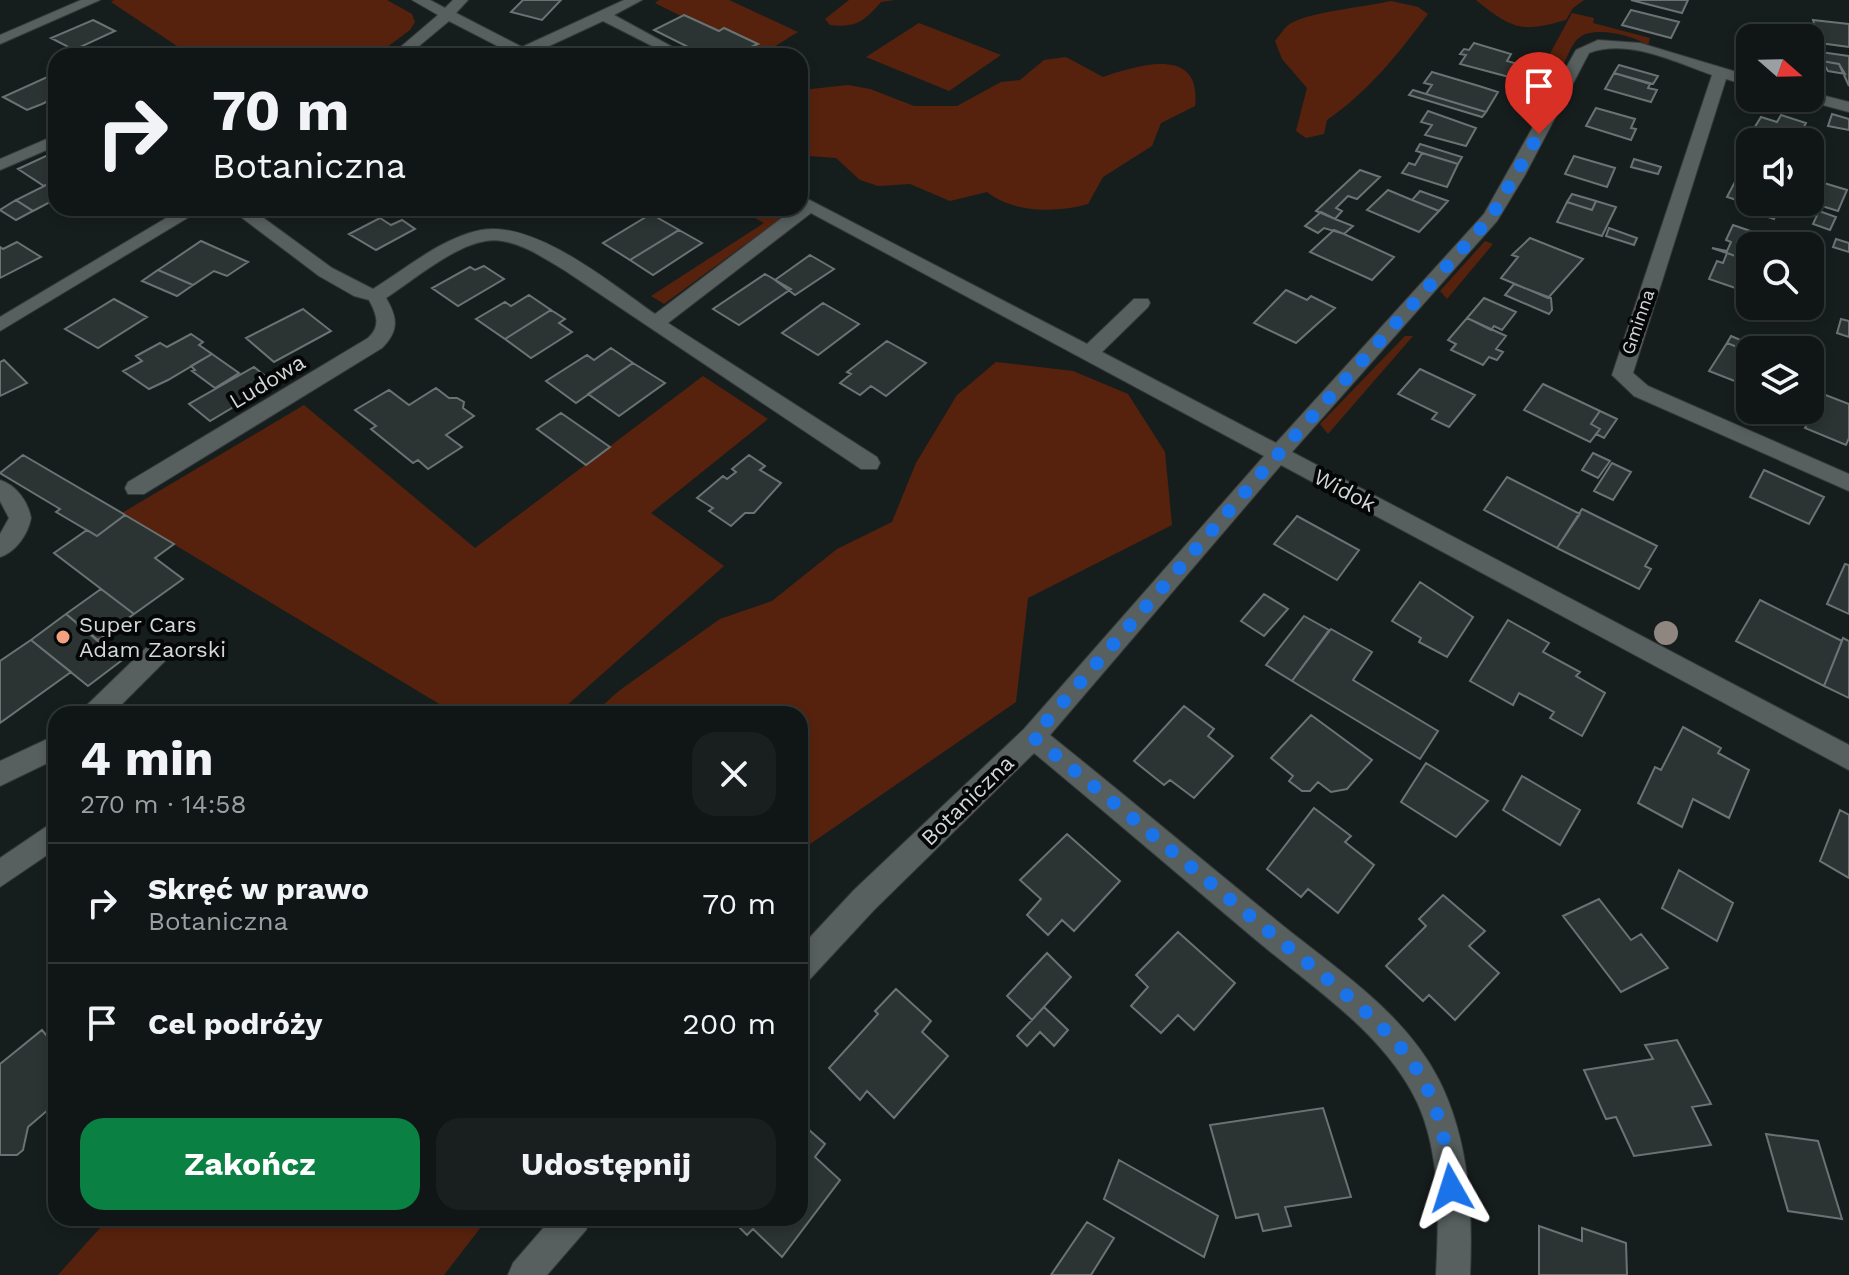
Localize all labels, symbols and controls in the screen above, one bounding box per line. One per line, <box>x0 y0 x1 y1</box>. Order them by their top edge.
north arrow <box>1736 24 1824 112</box>
map controls <box>1736 24 1824 424</box>
pin <box>1505 52 1573 134</box>
icon: arrive <box>1517 64 1561 108</box>
text: 70 m <box>212 78 349 144</box>
icon: right <box>80 80 184 184</box>
button: sound <box>1736 128 1824 216</box>
text: Botaniczna <box>212 145 406 187</box>
button: search <box>1736 232 1824 320</box>
street label: Gminna <box>1617 287 1658 357</box>
button: layers <box>1736 336 1824 424</box>
street label: Ludowa <box>225 349 310 414</box>
street label: Widok <box>1310 464 1380 517</box>
place label: Super Cars Adam Zaorski <box>79 612 226 662</box>
marker: Super Cars Adam Zaorski <box>54 628 72 646</box>
text: 4 min <box>80 730 214 787</box>
button: close <box>692 732 776 816</box>
street label: Botaniczna <box>916 750 1019 851</box>
text: 270 m · 14:58 <box>80 789 246 819</box>
text: Skręć w prawo <box>148 871 369 906</box>
icon: right <box>80 881 124 925</box>
text: 70 m <box>702 886 776 921</box>
text: Botaniczna <box>148 906 288 936</box>
icon: arrive <box>80 1001 124 1045</box>
text: Cel podróży <box>148 1006 322 1041</box>
text: 200 m <box>682 1006 776 1041</box>
button: Zakończ <box>80 1118 420 1210</box>
button: Udostępnij <box>436 1118 776 1210</box>
position arrow <box>1409 1146 1493 1230</box>

